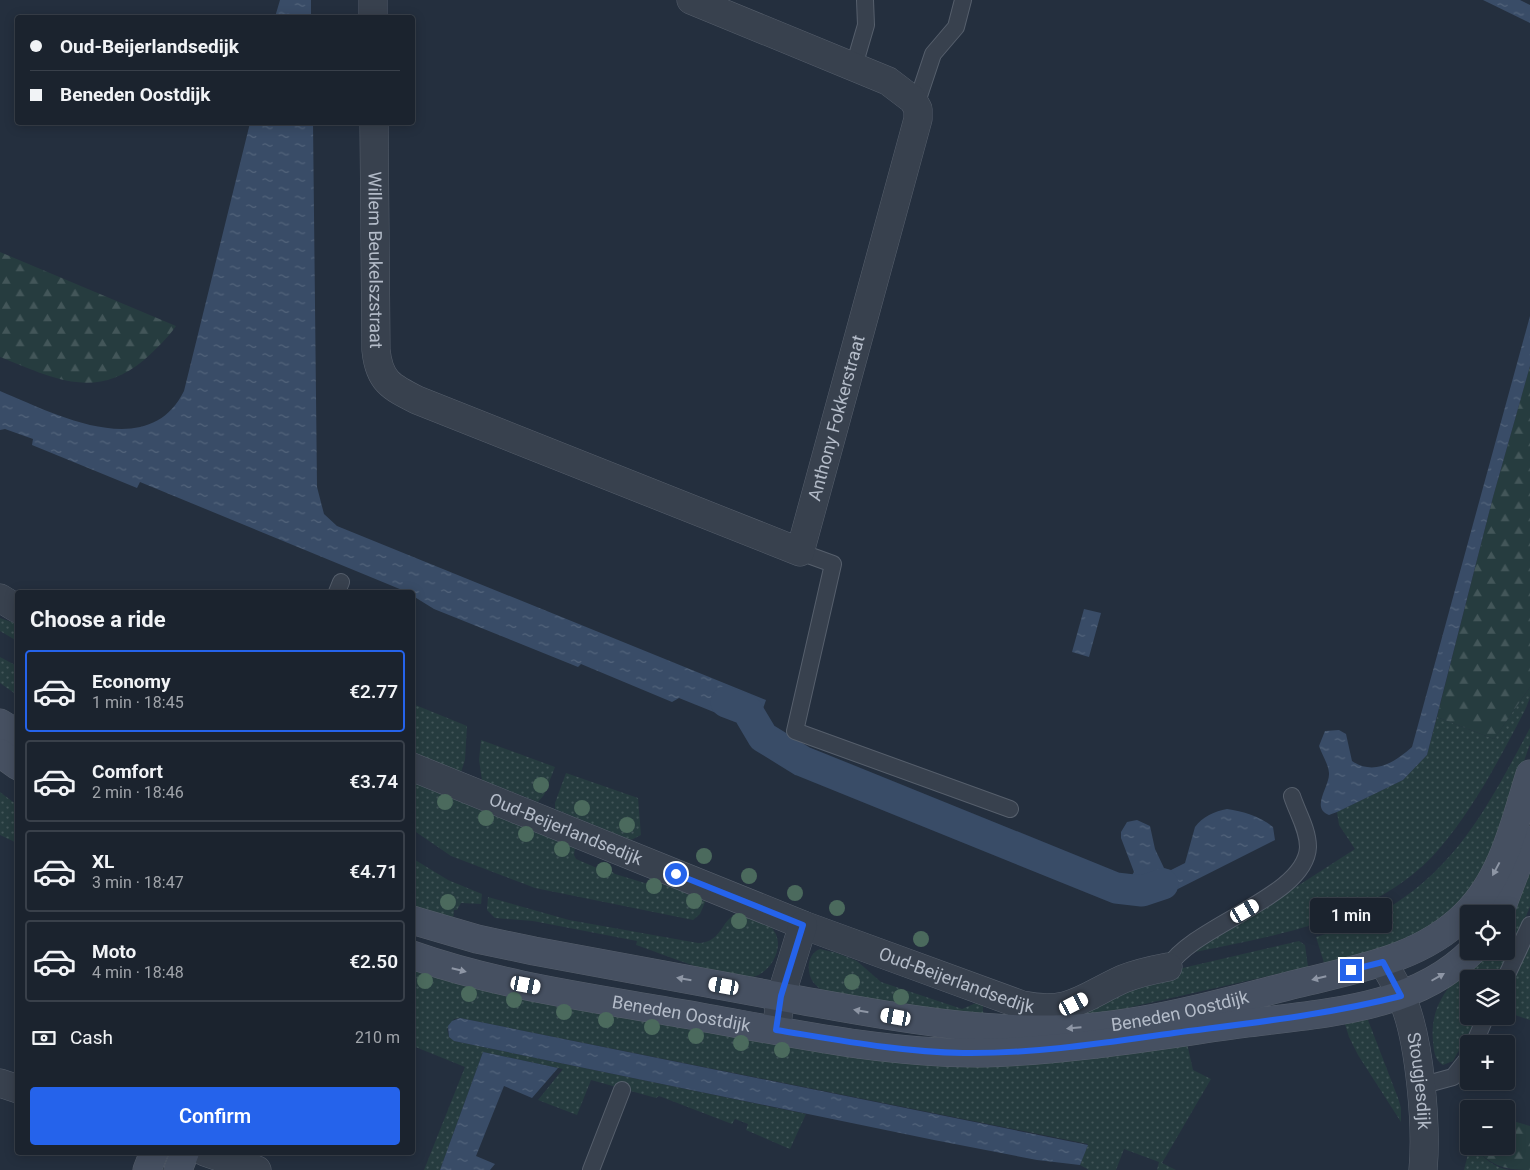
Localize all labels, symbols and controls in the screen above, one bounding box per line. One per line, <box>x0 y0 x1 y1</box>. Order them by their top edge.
text: Oud-Beijerlandsedijk <box>60 35 239 58</box>
text: Beneden Oostdijk <box>60 83 210 106</box>
street label: Willem Beukelszstraat <box>364 171 387 349</box>
street label: Anthony Fokkerstraat <box>803 333 869 503</box>
text: Choose a ride <box>30 607 166 632</box>
icon: car <box>32 669 77 714</box>
text: Economy <box>92 670 171 693</box>
text: €2.77 <box>349 680 398 703</box>
text: 1 min · 18:45 <box>92 693 184 712</box>
icon: car <box>32 759 77 804</box>
text: Comfort <box>92 760 163 783</box>
text: €3.74 <box>349 770 398 793</box>
text: 2 min · 18:46 <box>92 783 184 802</box>
street label: Oud-Beijerlandsedijk <box>486 788 647 869</box>
icon: car <box>32 849 77 894</box>
text: XL <box>92 850 114 873</box>
text: €4.71 <box>349 860 398 883</box>
one-way arrow <box>1492 862 1500 876</box>
route start <box>665 863 687 885</box>
text: 3 min · 18:47 <box>92 873 184 892</box>
car <box>1228 897 1261 925</box>
callout: 1 min <box>1310 898 1392 932</box>
map controls <box>1460 905 1515 1155</box>
button: locate <box>1460 905 1515 960</box>
text: 1 min <box>1331 906 1371 925</box>
icon: car <box>32 939 77 984</box>
text: Moto <box>92 940 136 963</box>
street label: Oud-Beijerlandsedijk <box>876 943 1036 1017</box>
text: €2.50 <box>349 950 398 973</box>
route end <box>1340 959 1362 981</box>
text: 4 min · 18:48 <box>92 963 184 982</box>
one-way arrow <box>451 966 466 974</box>
button: layers <box>1460 970 1515 1025</box>
one-way arrow <box>1432 972 1445 981</box>
one-way arrow <box>675 974 691 982</box>
one-way arrow <box>1312 974 1327 982</box>
car <box>509 975 542 995</box>
car <box>707 976 740 996</box>
street label: Beneden Oostdijk <box>1110 986 1252 1035</box>
street label: Beneden Oostdijk <box>611 991 753 1036</box>
car <box>1057 991 1090 1017</box>
one-way arrow <box>853 1007 868 1015</box>
car <box>879 1007 912 1027</box>
icon: cash <box>30 1024 58 1052</box>
one-way arrow <box>1066 1025 1082 1033</box>
text: Cash <box>70 1026 113 1049</box>
text: 210 m <box>355 1028 400 1047</box>
street label: Stougjesdijk <box>1403 1030 1435 1131</box>
button: + <box>1460 1035 1515 1090</box>
button: Confirm <box>30 1087 400 1145</box>
button: − <box>1460 1100 1515 1155</box>

